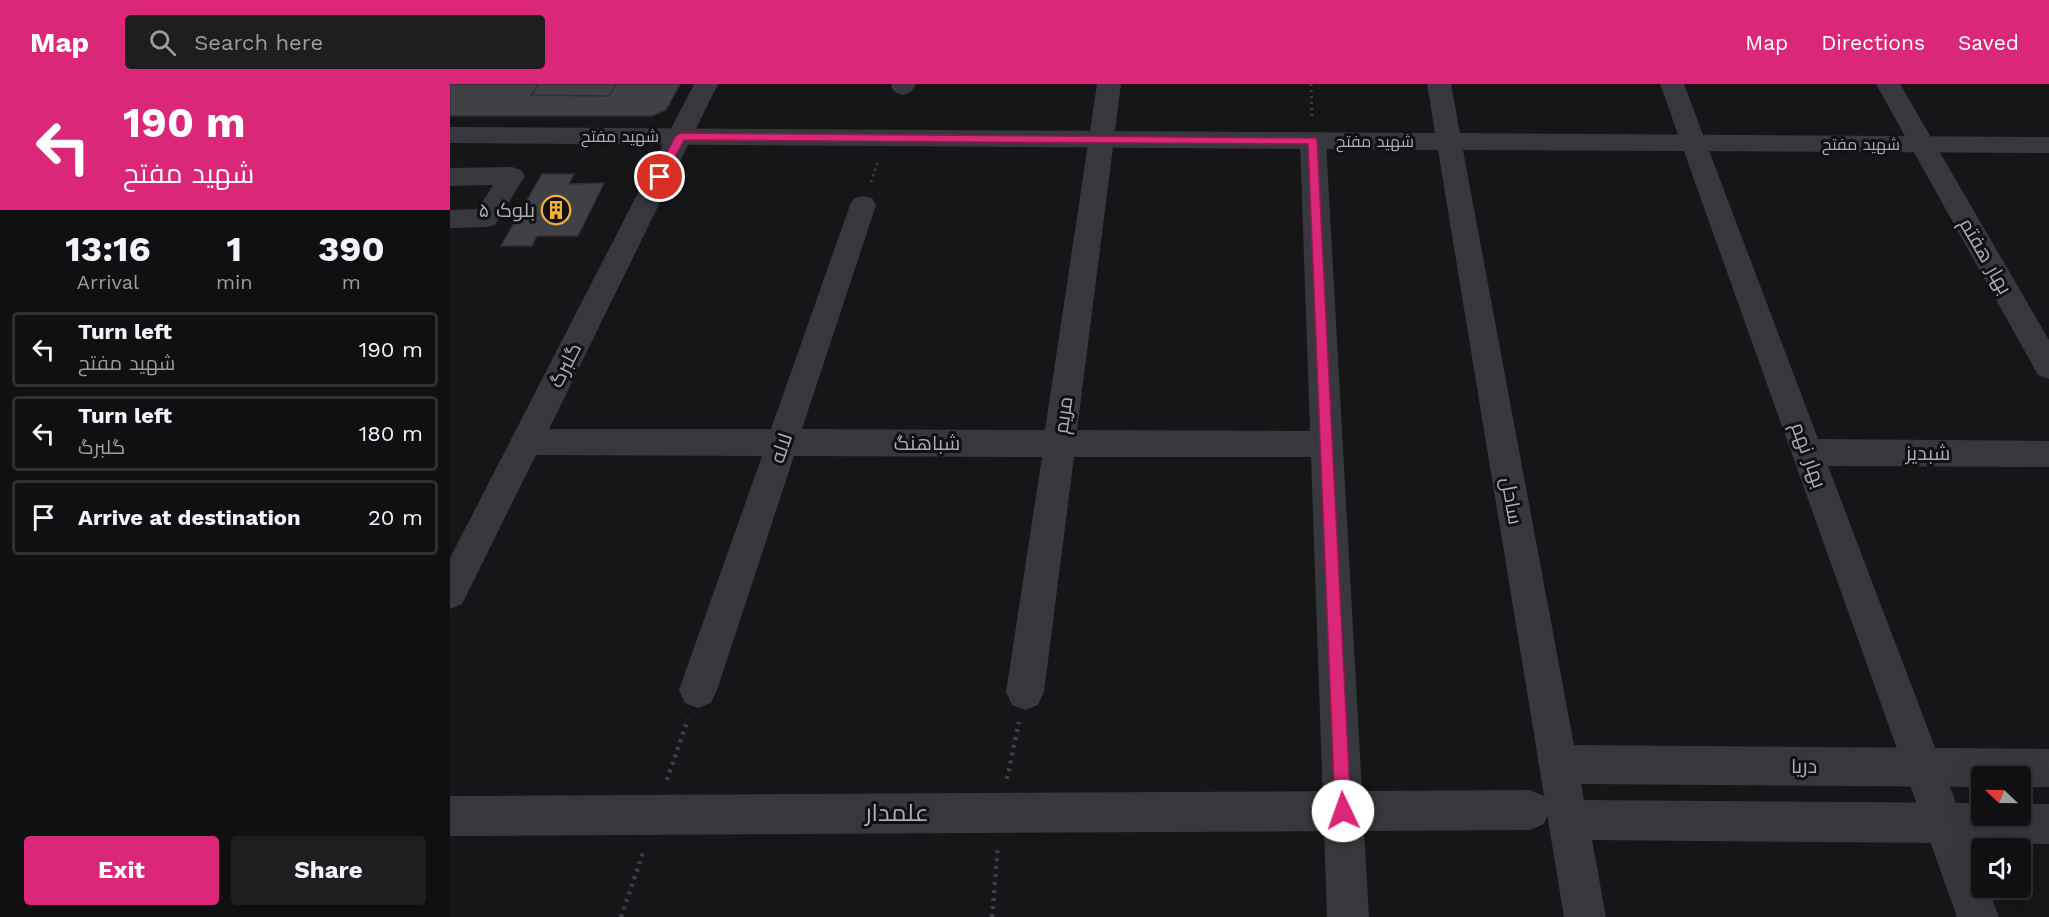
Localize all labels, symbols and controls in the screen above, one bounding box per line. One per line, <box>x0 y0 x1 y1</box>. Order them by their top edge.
search box <box>125 15 545 69</box>
text: Map <box>30 26 89 59</box>
icon: search <box>146 26 179 59</box>
text: Search here <box>194 30 323 55</box>
text: Map <box>1745 30 1788 55</box>
text: Directions <box>1821 30 1925 55</box>
text: Saved <box>1958 30 2019 55</box>
text: 190 m <box>123 98 246 147</box>
icon: left <box>24 108 102 186</box>
street label: شهید مفتح <box>581 127 659 148</box>
street label: شهید مفتح <box>1336 132 1414 153</box>
street label: شهید مفتح <box>1822 135 1900 156</box>
pin <box>634 151 685 202</box>
text: شهید مفتح <box>123 158 254 190</box>
icon: arrive <box>643 160 676 193</box>
building icon: بلوک ۵ <box>540 194 572 226</box>
place label: بلوک ۵ <box>479 198 535 222</box>
street label: بهار هفتم <box>1953 214 2017 299</box>
text: 13:16 <box>65 228 151 270</box>
text: 1 <box>227 228 242 270</box>
text: 390 <box>318 228 385 270</box>
text: Arrival <box>77 270 139 294</box>
text: min <box>216 270 253 294</box>
text: m <box>342 270 361 294</box>
text: Turn left <box>78 319 172 344</box>
icon: left <box>27 333 60 366</box>
text: 190 m <box>359 337 423 362</box>
street label: گلبرگ <box>544 339 586 391</box>
text: شهید مفتح <box>78 351 175 375</box>
street label: مریم <box>1049 395 1079 435</box>
text: Turn left <box>78 403 172 428</box>
icon: left <box>27 417 60 450</box>
street label: بهار نهم <box>1784 419 1832 492</box>
text: 180 m <box>359 421 423 446</box>
street label: لاله <box>765 430 797 466</box>
street label: شباهنگ <box>894 431 960 455</box>
text: گلبرگ <box>78 435 125 459</box>
street label: شبدیز <box>1905 441 1950 465</box>
street label: ساحل <box>1495 476 1528 527</box>
icon: arrive <box>27 501 60 534</box>
text: Arrive at destination <box>78 505 301 530</box>
text: 20 m <box>368 505 423 530</box>
street label: دریا <box>1791 754 1817 778</box>
north arrow <box>1971 766 2031 826</box>
map controls <box>1971 766 2031 898</box>
position arrow <box>1311 779 1375 843</box>
street label: علمدار <box>863 799 929 827</box>
button: Exit <box>24 836 219 905</box>
button: Share <box>231 836 426 905</box>
button: sound <box>1971 838 2031 898</box>

